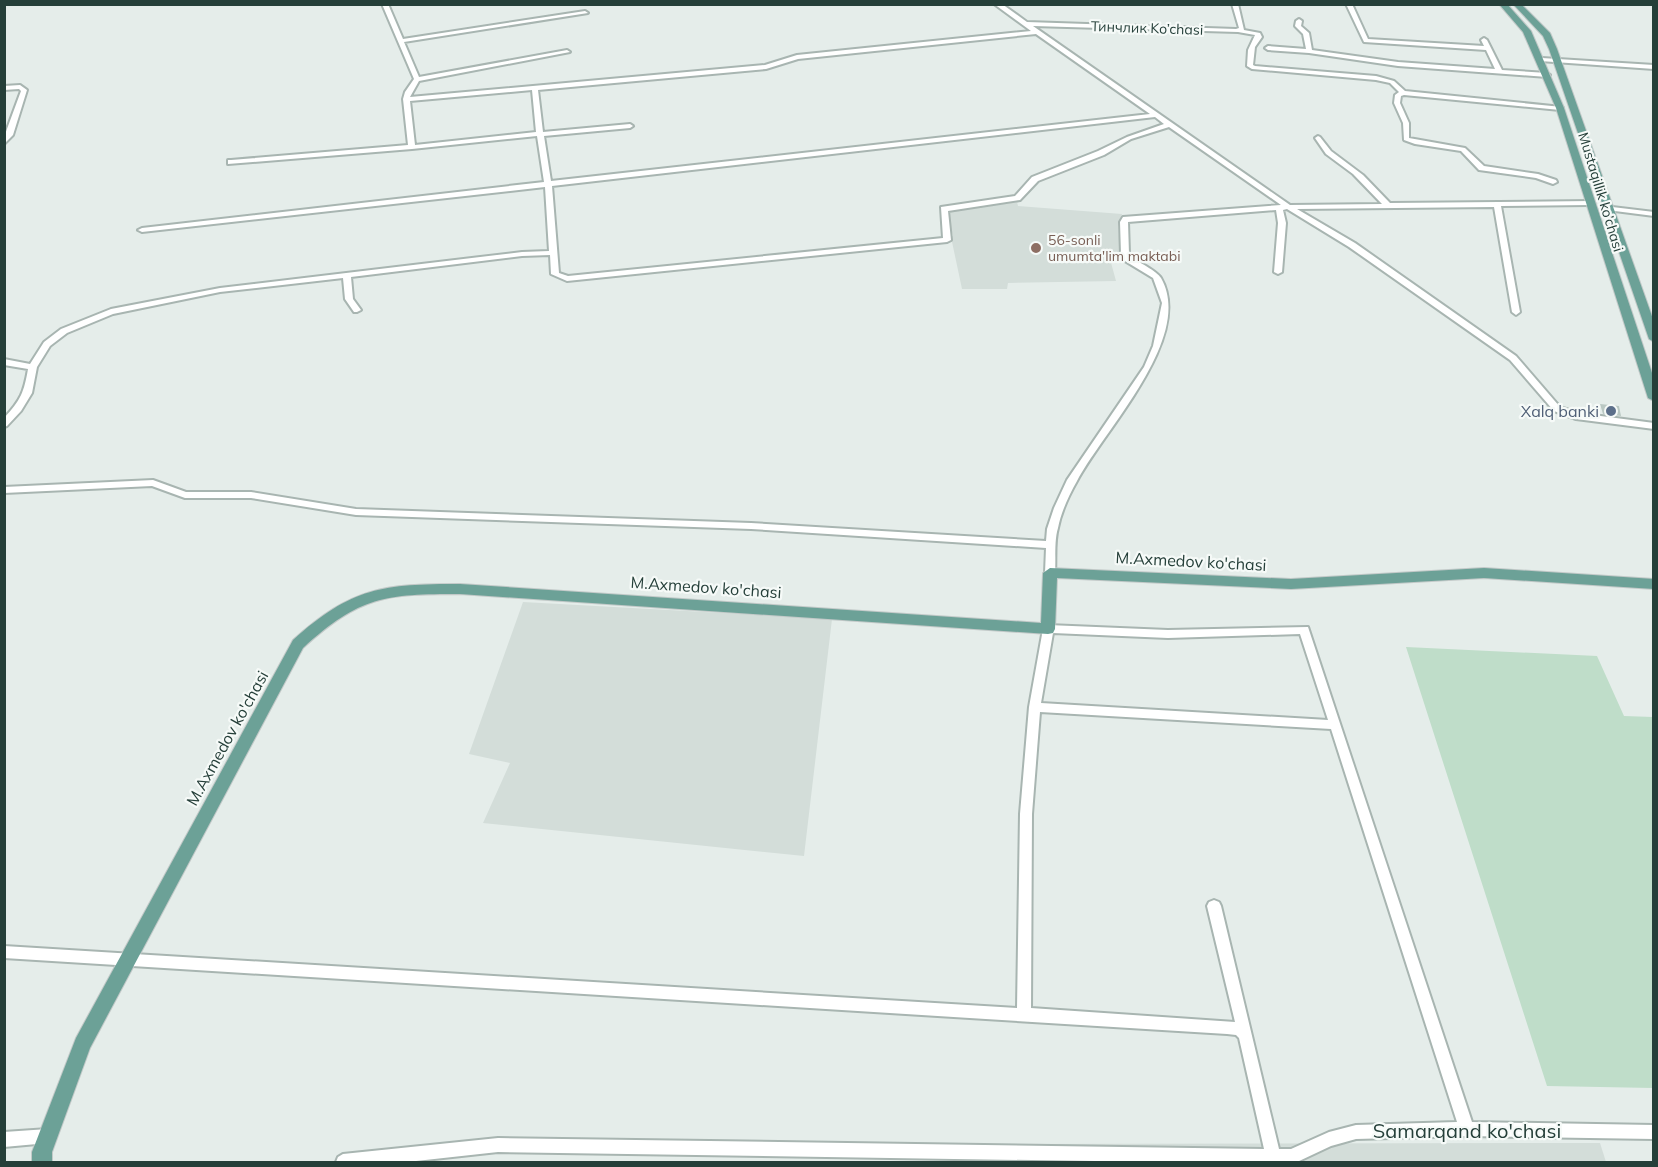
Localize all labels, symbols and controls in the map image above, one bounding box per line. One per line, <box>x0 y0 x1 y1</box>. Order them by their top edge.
street label: Тинчлик Ko’chasi <box>1091 17 1203 39</box>
street label: Mustaqillik ko’chasi <box>1574 130 1628 254</box>
place label: 56-sonli umumta'lim maktabi <box>1048 231 1181 265</box>
marker: 56-sonli umumta'lim maktabi <box>1029 241 1043 255</box>
place label: Xalq banki <box>1521 401 1599 421</box>
marker: Xalq banki <box>1604 404 1618 418</box>
street label: M.Axmedov ko'chasi <box>1115 547 1267 575</box>
street label: M.Axmedov ko'chasi <box>630 572 782 602</box>
street label: M.Axmedov ko'chasi <box>182 667 272 809</box>
street label: Samarqand ko'chasi <box>1373 1118 1561 1143</box>

